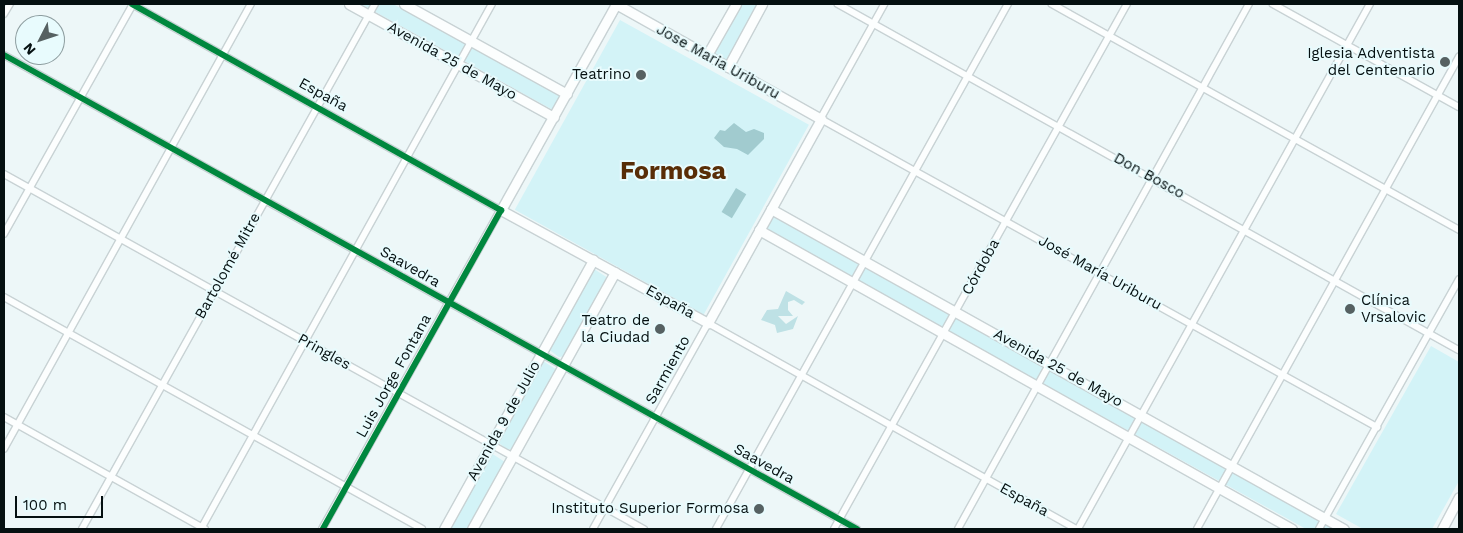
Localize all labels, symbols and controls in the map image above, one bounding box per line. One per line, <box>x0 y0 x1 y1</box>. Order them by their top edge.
north arrow <box>15 15 65 65</box>
street label: Avenida 25 de Mayo <box>384 18 520 104</box>
street label: Jose Maria Uriburu <box>653 21 783 103</box>
text: N <box>20 40 39 58</box>
place label: Iglesia Adventista del Centenario <box>1306 44 1435 79</box>
marker: Iglesia Adventista del Centenario <box>1439 56 1451 68</box>
place label: Teatrino <box>572 66 631 84</box>
marker: Teatrino <box>635 69 647 81</box>
street label: España <box>295 74 351 116</box>
street label: Don Bosco <box>1110 149 1188 203</box>
district label: Formosa <box>620 156 726 186</box>
street label: Bartolomé Mitre <box>191 210 265 322</box>
street label: José María Uriburu <box>1035 232 1165 314</box>
street label: Córdoba <box>958 236 1004 298</box>
street label: Saavedra <box>377 243 443 291</box>
street label: España <box>642 281 698 323</box>
place label: Clínica Vrsalovic <box>1361 291 1426 326</box>
marker: Clínica Vrsalovic <box>1343 302 1357 316</box>
street label: Luis Jorge Fontana <box>352 311 436 441</box>
place label: Teatro de la Ciudad <box>581 311 650 346</box>
marker: Teatro de la Ciudad <box>654 323 666 335</box>
street label: Avenida 25 de Mayo <box>990 325 1126 411</box>
street label: Pringles <box>294 330 354 374</box>
street label: Sarmiento <box>642 333 694 407</box>
street label: Avenida 9 de Julio <box>463 358 545 484</box>
street label: Saavedra <box>731 440 797 488</box>
street label: España <box>996 479 1052 521</box>
scale bar <box>18 486 105 518</box>
text: 100 m <box>23 496 67 514</box>
place label: Instituto Superior Formosa <box>551 500 749 518</box>
marker: Instituto Superior Formosa <box>753 503 765 515</box>

